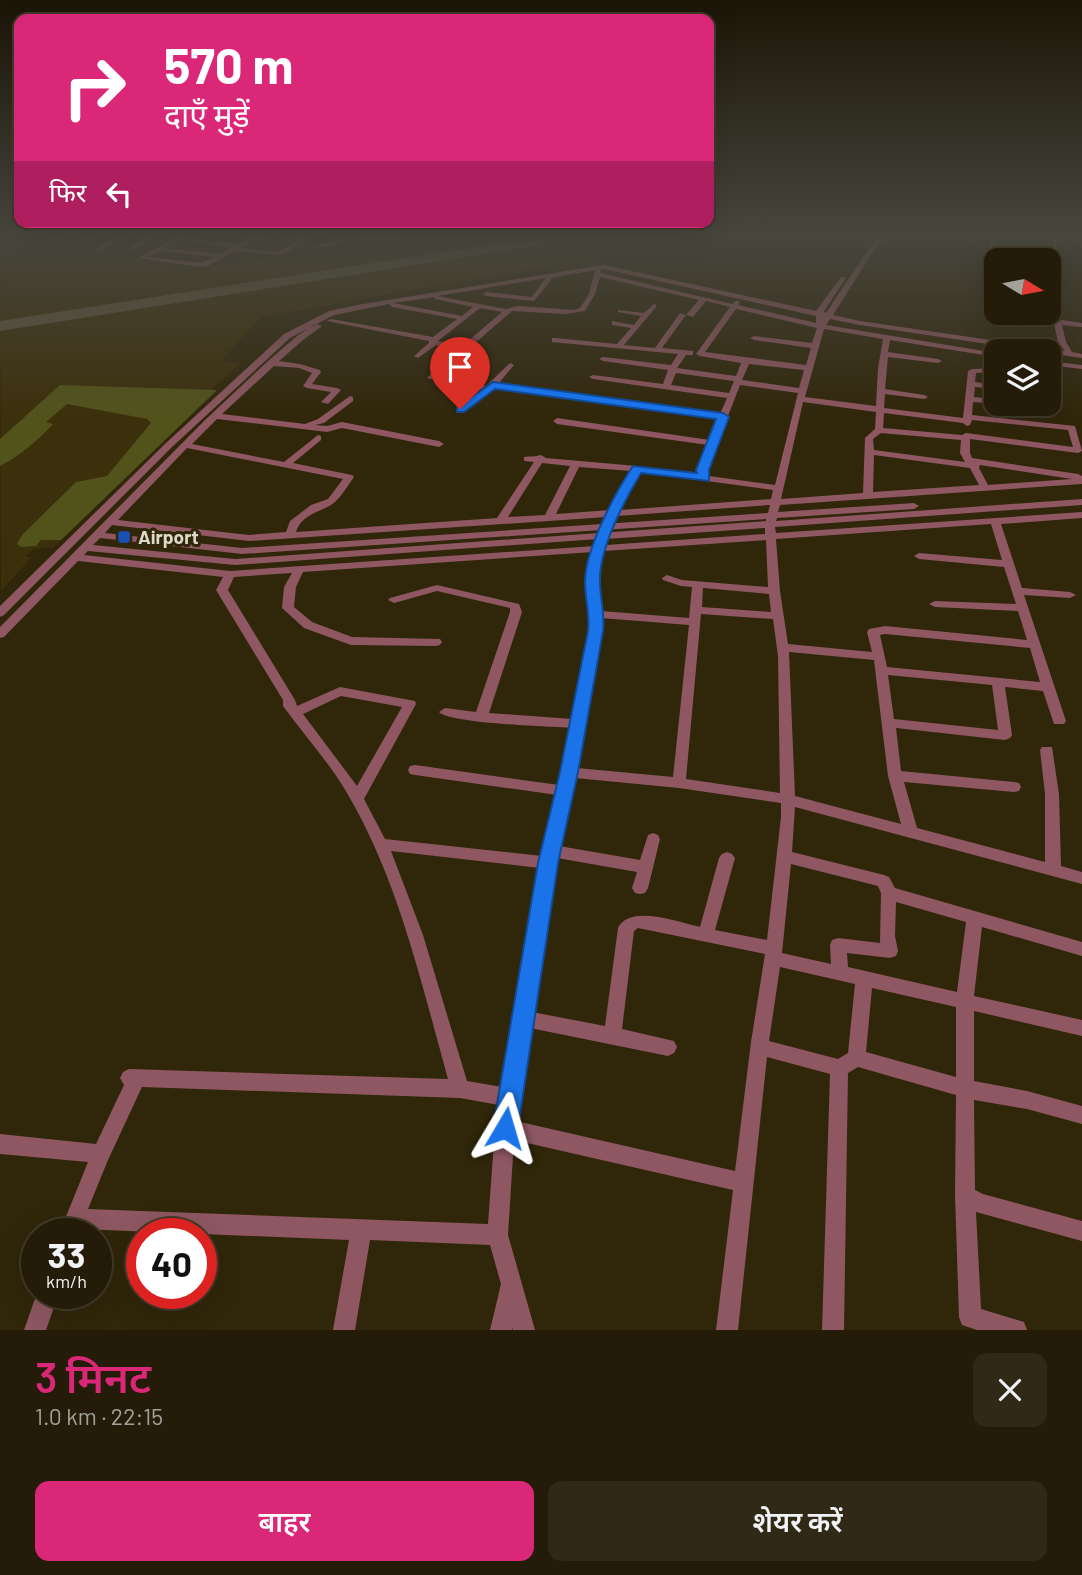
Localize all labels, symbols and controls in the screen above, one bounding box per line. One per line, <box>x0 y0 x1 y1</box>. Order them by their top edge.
text: 570 m <box>164 35 293 94</box>
icon: right <box>49 42 140 133</box>
text: दाएँ मुड़ें <box>164 95 250 133</box>
icon: left <box>100 175 138 213</box>
text: फिर <box>49 176 86 207</box>
north arrow <box>984 248 1060 326</box>
map controls <box>984 248 1061 416</box>
pin <box>430 337 490 409</box>
button: layers <box>984 339 1061 416</box>
icon: arrive <box>441 348 479 386</box>
place label: Airport <box>138 525 199 548</box>
marker: Airport <box>116 529 132 545</box>
position arrow <box>468 1091 542 1165</box>
speed limit sign: 40 <box>126 1218 217 1309</box>
text: 33 <box>48 1233 85 1275</box>
text: km/h <box>46 1270 87 1292</box>
text: 3 मिनट <box>35 1351 151 1401</box>
button: close <box>973 1353 1047 1427</box>
text: 1.0 km · 22:15 <box>35 1402 163 1430</box>
button: बाहर <box>35 1481 534 1561</box>
button: शेयर करें <box>548 1481 1047 1561</box>

